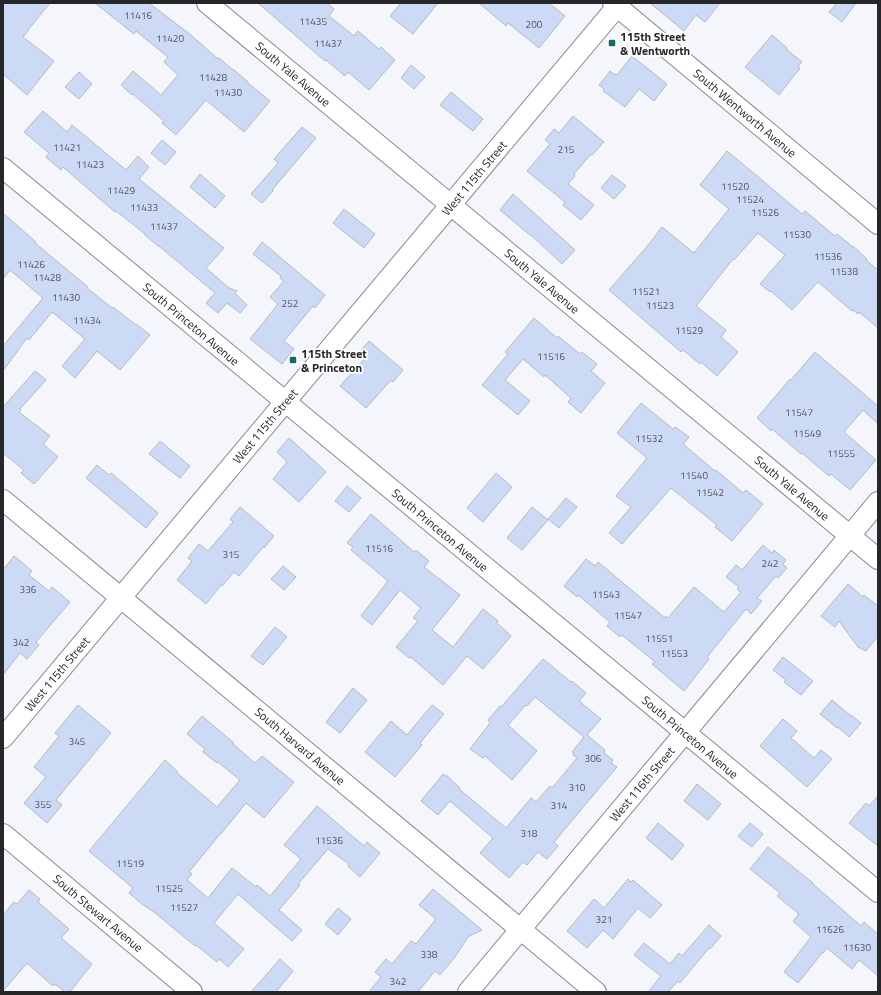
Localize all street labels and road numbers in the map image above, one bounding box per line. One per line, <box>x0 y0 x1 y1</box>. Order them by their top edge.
street label: South Yale Avenue <box>251 37 335 111</box>
street label: South Wentworth Avenue <box>689 64 801 162</box>
street label: West 115th Street <box>437 136 512 220</box>
street label: South Yale Avenue <box>500 244 584 318</box>
street label: South Princeton Avenue <box>138 278 244 370</box>
street label: West 115th Street <box>228 384 303 468</box>
street label: South Yale Avenue <box>750 451 834 525</box>
street label: South Princeton Avenue <box>387 484 493 576</box>
street label: West 115th Street <box>20 632 95 716</box>
street label: South Princeton Avenue <box>637 691 743 783</box>
street label: South Harvard Avenue <box>251 702 349 790</box>
street label: West 116th Street <box>605 742 680 826</box>
street label: South Stewart Avenue <box>49 869 147 957</box>

